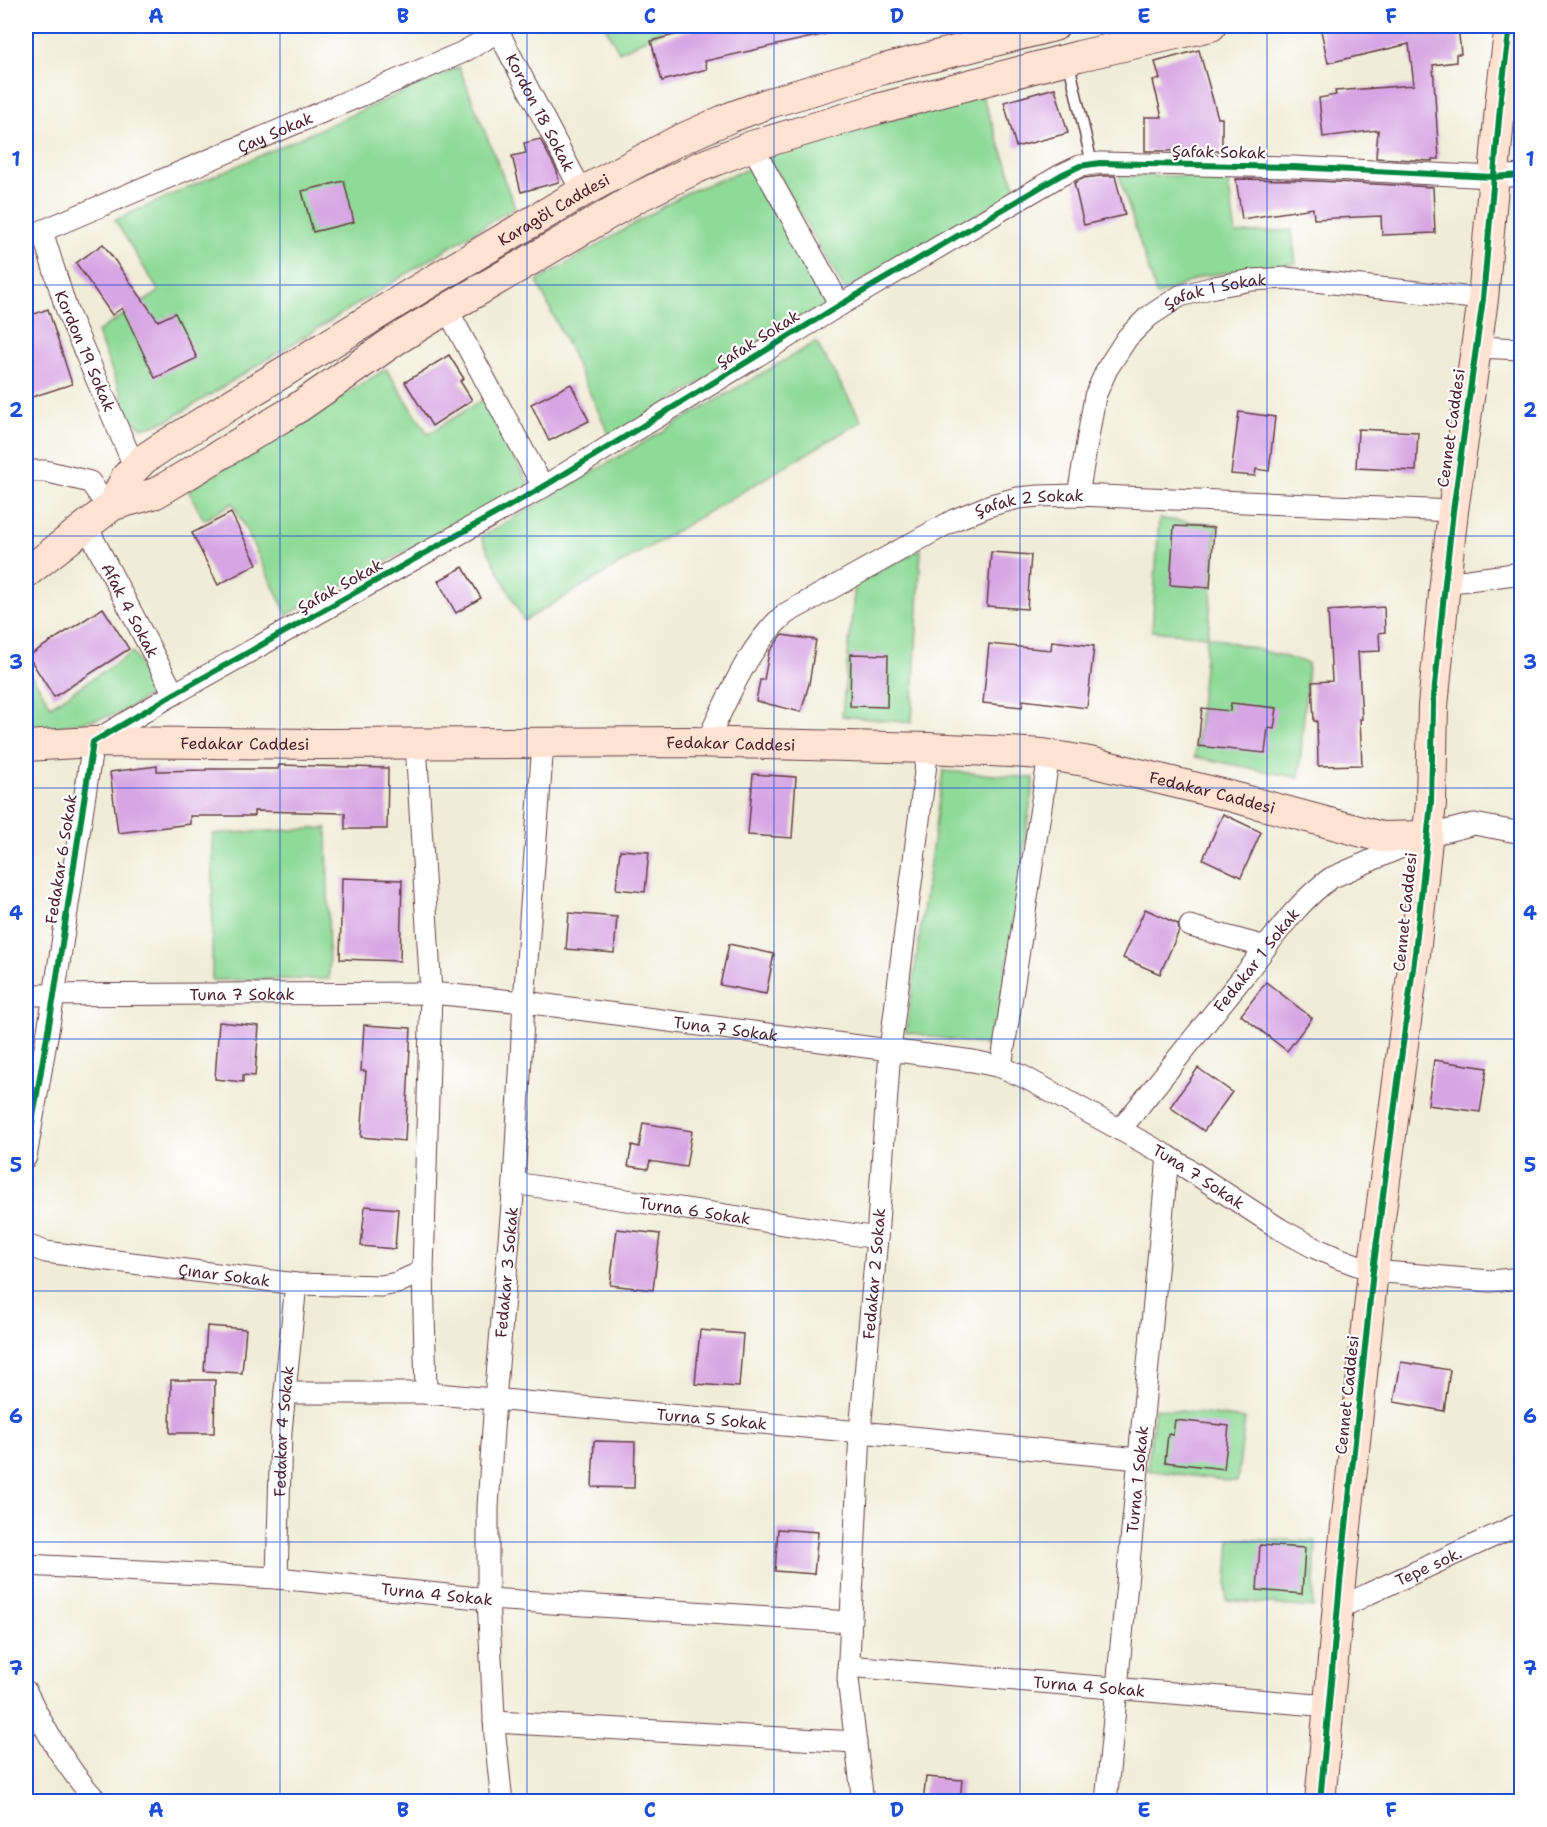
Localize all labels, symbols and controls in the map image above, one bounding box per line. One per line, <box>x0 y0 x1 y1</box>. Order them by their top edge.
text: A <box>148 3 164 29</box>
text: B <box>397 3 409 29</box>
text: C <box>644 3 656 29</box>
text: D <box>890 3 904 29</box>
text: E <box>1137 3 1151 29</box>
text: F <box>1385 3 1397 29</box>
street label: Kordon 18 Sokak <box>501 50 580 175</box>
street label: Çay Sokak <box>234 107 316 157</box>
street label: Şafak Sokak <box>1172 141 1266 163</box>
text: 1 <box>11 146 21 172</box>
text: 1 <box>1525 146 1535 172</box>
street label: Karagöl Caddesi <box>494 169 613 250</box>
street label: Şafak 1 Sokak <box>1159 269 1267 315</box>
street label: Kordon 19 Sokak <box>50 287 120 415</box>
street label: Şafak Sokak <box>712 305 804 373</box>
street label: Cennet Caddesi <box>1432 367 1470 489</box>
text: 2 <box>9 397 23 423</box>
text: 2 <box>1523 397 1537 423</box>
street label: Şafak 2 Sokak <box>971 484 1084 521</box>
street label: Şafak Sokak <box>294 554 386 618</box>
street label: Afak 4 Sokak <box>97 559 164 661</box>
text: 3 <box>9 649 23 675</box>
text: 3 <box>1523 649 1537 675</box>
street label: Fedakar Caddesi <box>666 731 796 755</box>
street label: Fedakar Caddesi <box>180 732 310 754</box>
street label: Fedakar Caddesi <box>1147 766 1278 818</box>
street label: Fedakar 6 Sokak <box>40 792 82 926</box>
street label: Cennet Caddesi <box>1388 851 1422 973</box>
text: 4 <box>9 900 23 926</box>
text: 4 <box>1523 900 1537 926</box>
street label: Fedakar 1 Sokak <box>1208 903 1304 1016</box>
street label: Tuna 7 Sokak <box>189 983 295 1005</box>
street label: Tuna 7 Sokak <box>672 1011 779 1046</box>
street label: Tuna 7 Sokak <box>1149 1139 1249 1214</box>
text: 5 <box>10 1152 22 1178</box>
text: 5 <box>1524 1152 1536 1178</box>
street label: Turna 6 Sokak <box>638 1192 752 1229</box>
street label: Fedakar 3 Sokak <box>490 1206 522 1339</box>
street label: Fedakar 2 Sokak <box>858 1208 890 1340</box>
street label: Çınar Sokak <box>177 1259 271 1291</box>
street label: Cennet Caddesi <box>1330 1334 1364 1456</box>
street label: Fedakar 4 Sokak <box>269 1365 298 1497</box>
text: 6 <box>9 1403 23 1429</box>
street label: Turna 5 Sokak <box>656 1403 768 1434</box>
text: 6 <box>1523 1403 1537 1429</box>
street label: Turna 1 Sokak <box>1121 1425 1153 1534</box>
street label: Tepe sok. <box>1392 1542 1465 1590</box>
street label: Turna 4 Sokak <box>380 1578 493 1610</box>
text: 7 <box>9 1655 23 1681</box>
text: 7 <box>1523 1655 1537 1681</box>
street label: Turna 4 Sokak <box>1032 1671 1146 1701</box>
text: A <box>148 1797 164 1823</box>
text: B <box>397 1797 409 1823</box>
text: C <box>644 1797 656 1823</box>
text: D <box>890 1797 904 1823</box>
text: E <box>1137 1797 1151 1823</box>
text: F <box>1385 1797 1397 1823</box>

